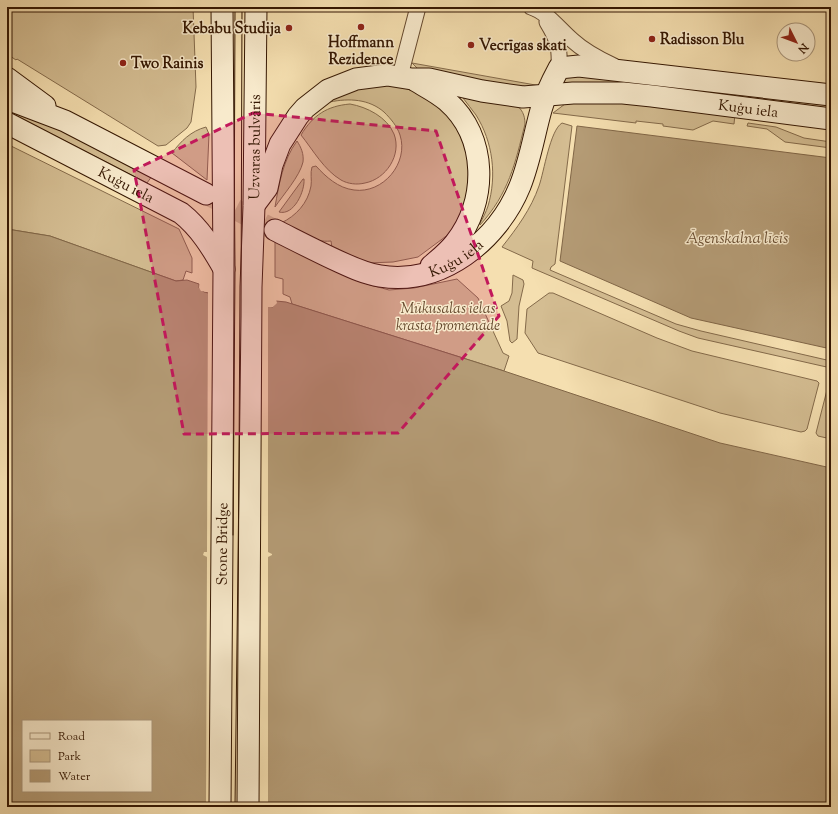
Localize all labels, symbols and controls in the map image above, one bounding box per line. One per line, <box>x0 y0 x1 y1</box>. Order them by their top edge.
place label: Kebabu Studija <box>182 19 281 40</box>
marker: Hoffmann Rezidence <box>356 22 366 32</box>
north arrow <box>776 22 816 62</box>
marker: Kebabu Studija <box>284 23 294 33</box>
place label: Radisson Blu <box>660 30 745 51</box>
place label: Hoffmann Rezidence <box>328 33 394 71</box>
marker: Radisson Blu <box>647 34 657 44</box>
place label: Vecrīgas skati <box>479 36 568 57</box>
text: N <box>794 39 812 57</box>
marker: Vecrīgas skati <box>466 40 476 50</box>
place label: Two Rainis <box>131 54 203 75</box>
marker: Two Rainis <box>118 58 128 68</box>
street label: Uzvaras bulvāris <box>245 94 267 200</box>
street label: Kuģu iela <box>717 96 779 124</box>
street label: Kuģu iela <box>94 163 157 209</box>
water label: Āgenskalna līcis <box>686 228 788 251</box>
street label: Kuģu iela <box>426 235 489 284</box>
park label: Mūkusalas ielas krasta promenāde <box>396 299 500 337</box>
street label: Stone Bridge <box>213 502 234 586</box>
legend <box>22 720 152 792</box>
text: Road <box>58 728 85 746</box>
text: Park <box>58 748 81 766</box>
text: Water <box>58 768 91 786</box>

